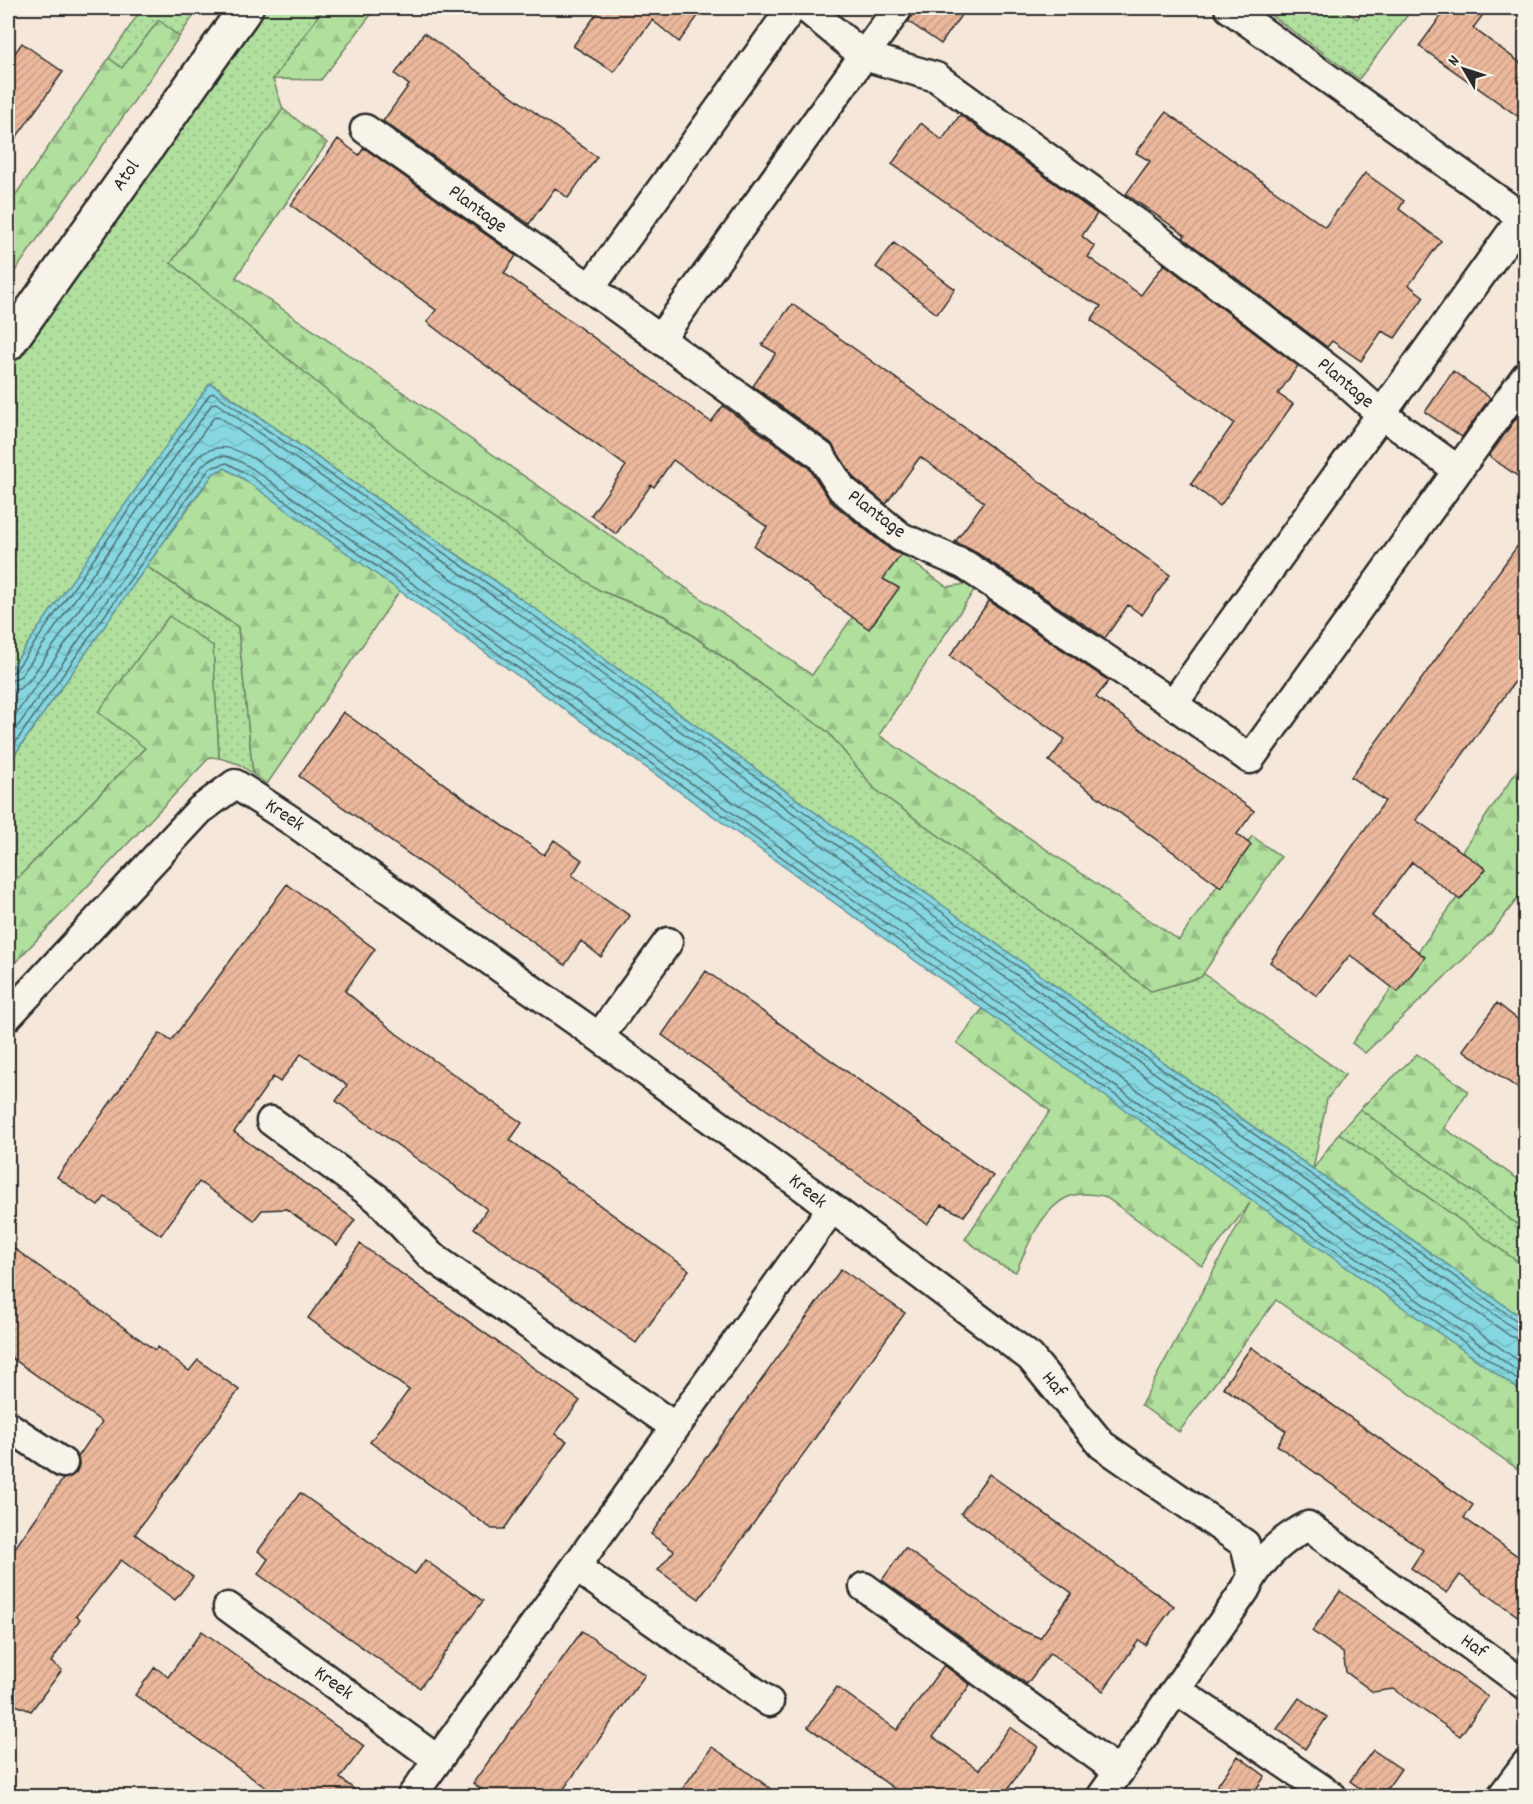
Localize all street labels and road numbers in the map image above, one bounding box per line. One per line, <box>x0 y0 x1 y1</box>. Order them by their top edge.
street label: Atol <box>106 155 148 197</box>
street label: Plantage <box>442 179 512 241</box>
street label: Plantage <box>1310 352 1380 416</box>
street label: Plantage <box>841 484 911 546</box>
street label: Kreek <box>259 793 309 839</box>
street label: Kreek <box>782 1168 832 1216</box>
street label: Haf <box>1034 1366 1073 1405</box>
street label: Haf <box>1454 1628 1493 1667</box>
street label: Kreek <box>308 1660 358 1708</box>

